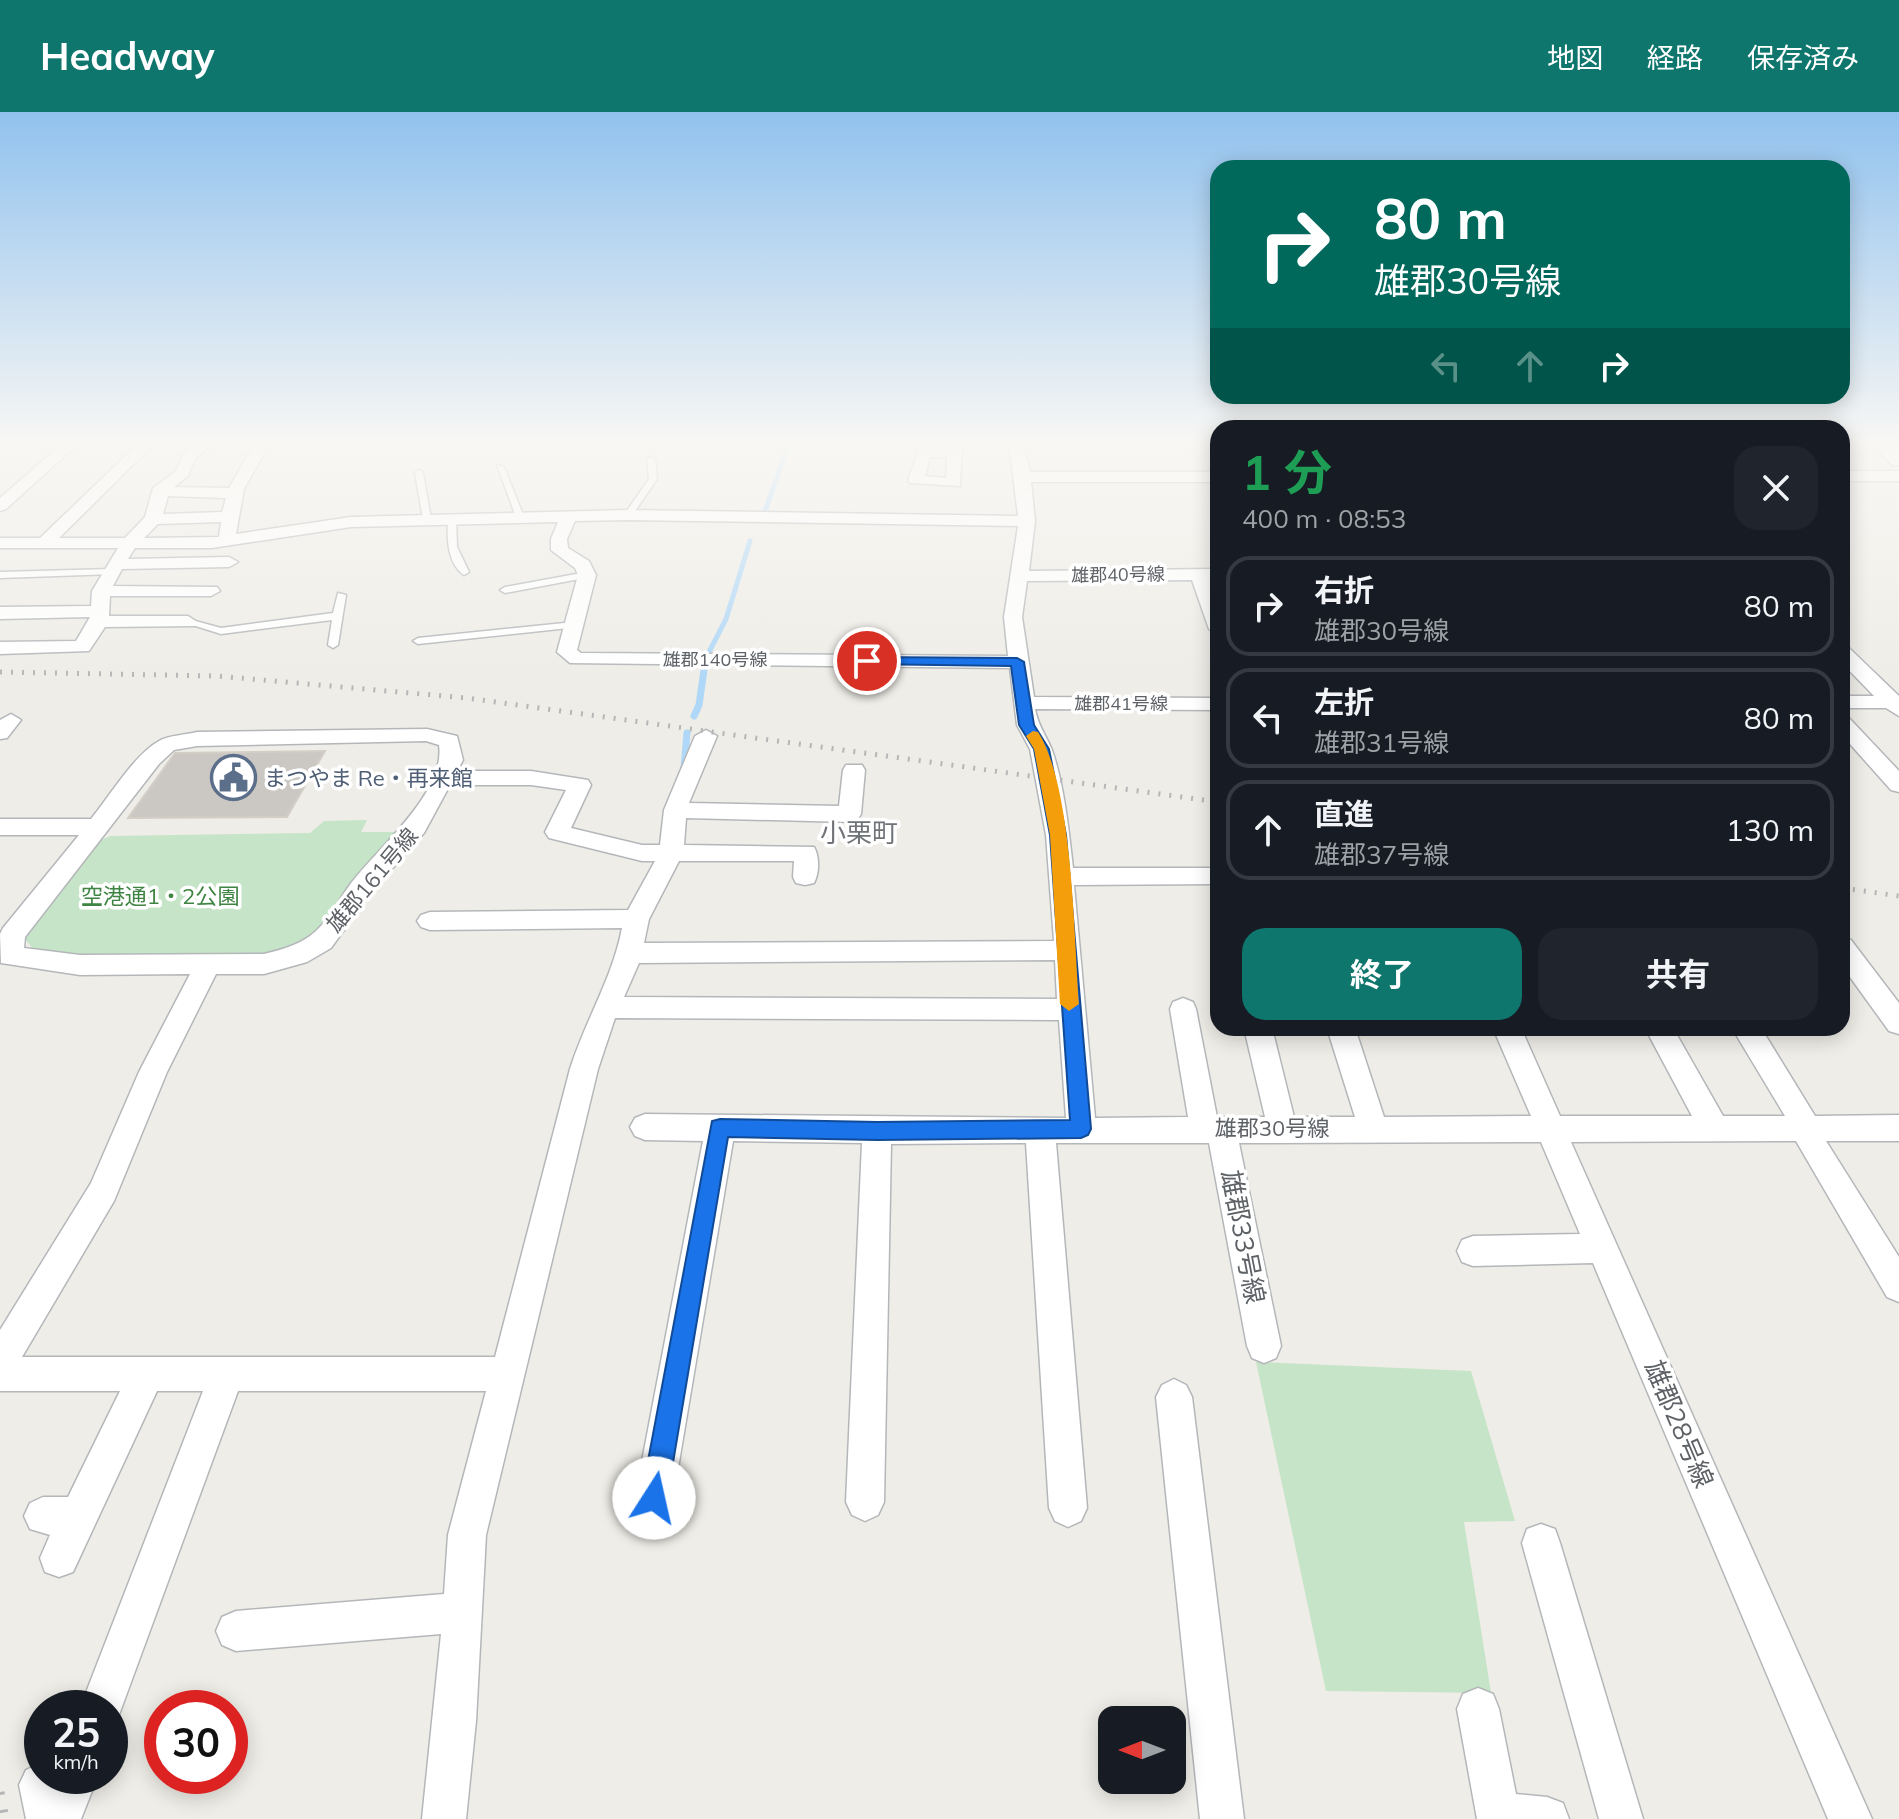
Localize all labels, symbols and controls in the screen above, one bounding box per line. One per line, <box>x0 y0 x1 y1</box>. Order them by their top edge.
text: Headway <box>40 32 215 80</box>
text: 地図 <box>1547 40 1603 75</box>
text: 経路 <box>1647 40 1703 75</box>
text: 保存済み <box>1747 40 1859 75</box>
text: 80 m <box>1374 183 1507 253</box>
icon: right <box>1242 192 1346 296</box>
text: 雄郡30号線 <box>1374 258 1561 303</box>
icon: left <box>1424 344 1468 388</box>
icon: ahead <box>1508 344 1552 388</box>
icon: right <box>1592 344 1636 388</box>
text: 1 分 <box>1242 442 1332 502</box>
button: close <box>1734 446 1818 530</box>
text: 400 m · 08:53 <box>1242 502 1406 535</box>
street label: 雄郡40号線 <box>1071 562 1165 587</box>
text: 右折 <box>1314 571 1374 609</box>
icon: right <box>1246 584 1290 628</box>
text: 80 m <box>1744 587 1814 625</box>
text: 雄郡30号線 <box>1314 614 1449 647</box>
pin <box>833 627 901 695</box>
icon: arrive <box>845 639 889 683</box>
street label: 雄郡140号線 <box>663 648 767 671</box>
text: 左折 <box>1314 683 1374 721</box>
street label: 雄郡41号線 <box>1074 692 1168 715</box>
icon: left <box>1246 696 1290 740</box>
text: 80 m <box>1744 699 1814 737</box>
text: 雄郡31号線 <box>1314 726 1449 759</box>
public building icon: まつやま Re・再来館 <box>209 754 257 802</box>
place label: まつやま Re・再来館 <box>264 764 473 792</box>
text: 直進 <box>1314 795 1374 833</box>
icon: ahead <box>1246 808 1290 852</box>
text: 130 m <box>1726 811 1814 849</box>
district label: 小栗町 <box>820 816 898 849</box>
street label: 雄郡161号線 <box>320 822 424 938</box>
text: 雄郡37号線 <box>1314 838 1449 871</box>
park label: 空港通1・2公園 <box>81 882 239 910</box>
button: 終了 <box>1242 928 1522 1020</box>
button: 共有 <box>1538 928 1818 1020</box>
street label: 雄郡30号線 <box>1215 1114 1329 1142</box>
street label: 雄郡33号線 <box>1214 1167 1273 1306</box>
street label: 雄郡28号線 <box>1638 1355 1721 1492</box>
position arrow <box>612 1456 696 1540</box>
speed limit sign: 30 <box>144 1690 248 1794</box>
north arrow <box>1098 1706 1186 1794</box>
map controls <box>1098 1706 1186 1794</box>
text: 25 <box>52 1707 100 1757</box>
text: km/h <box>53 1749 99 1774</box>

